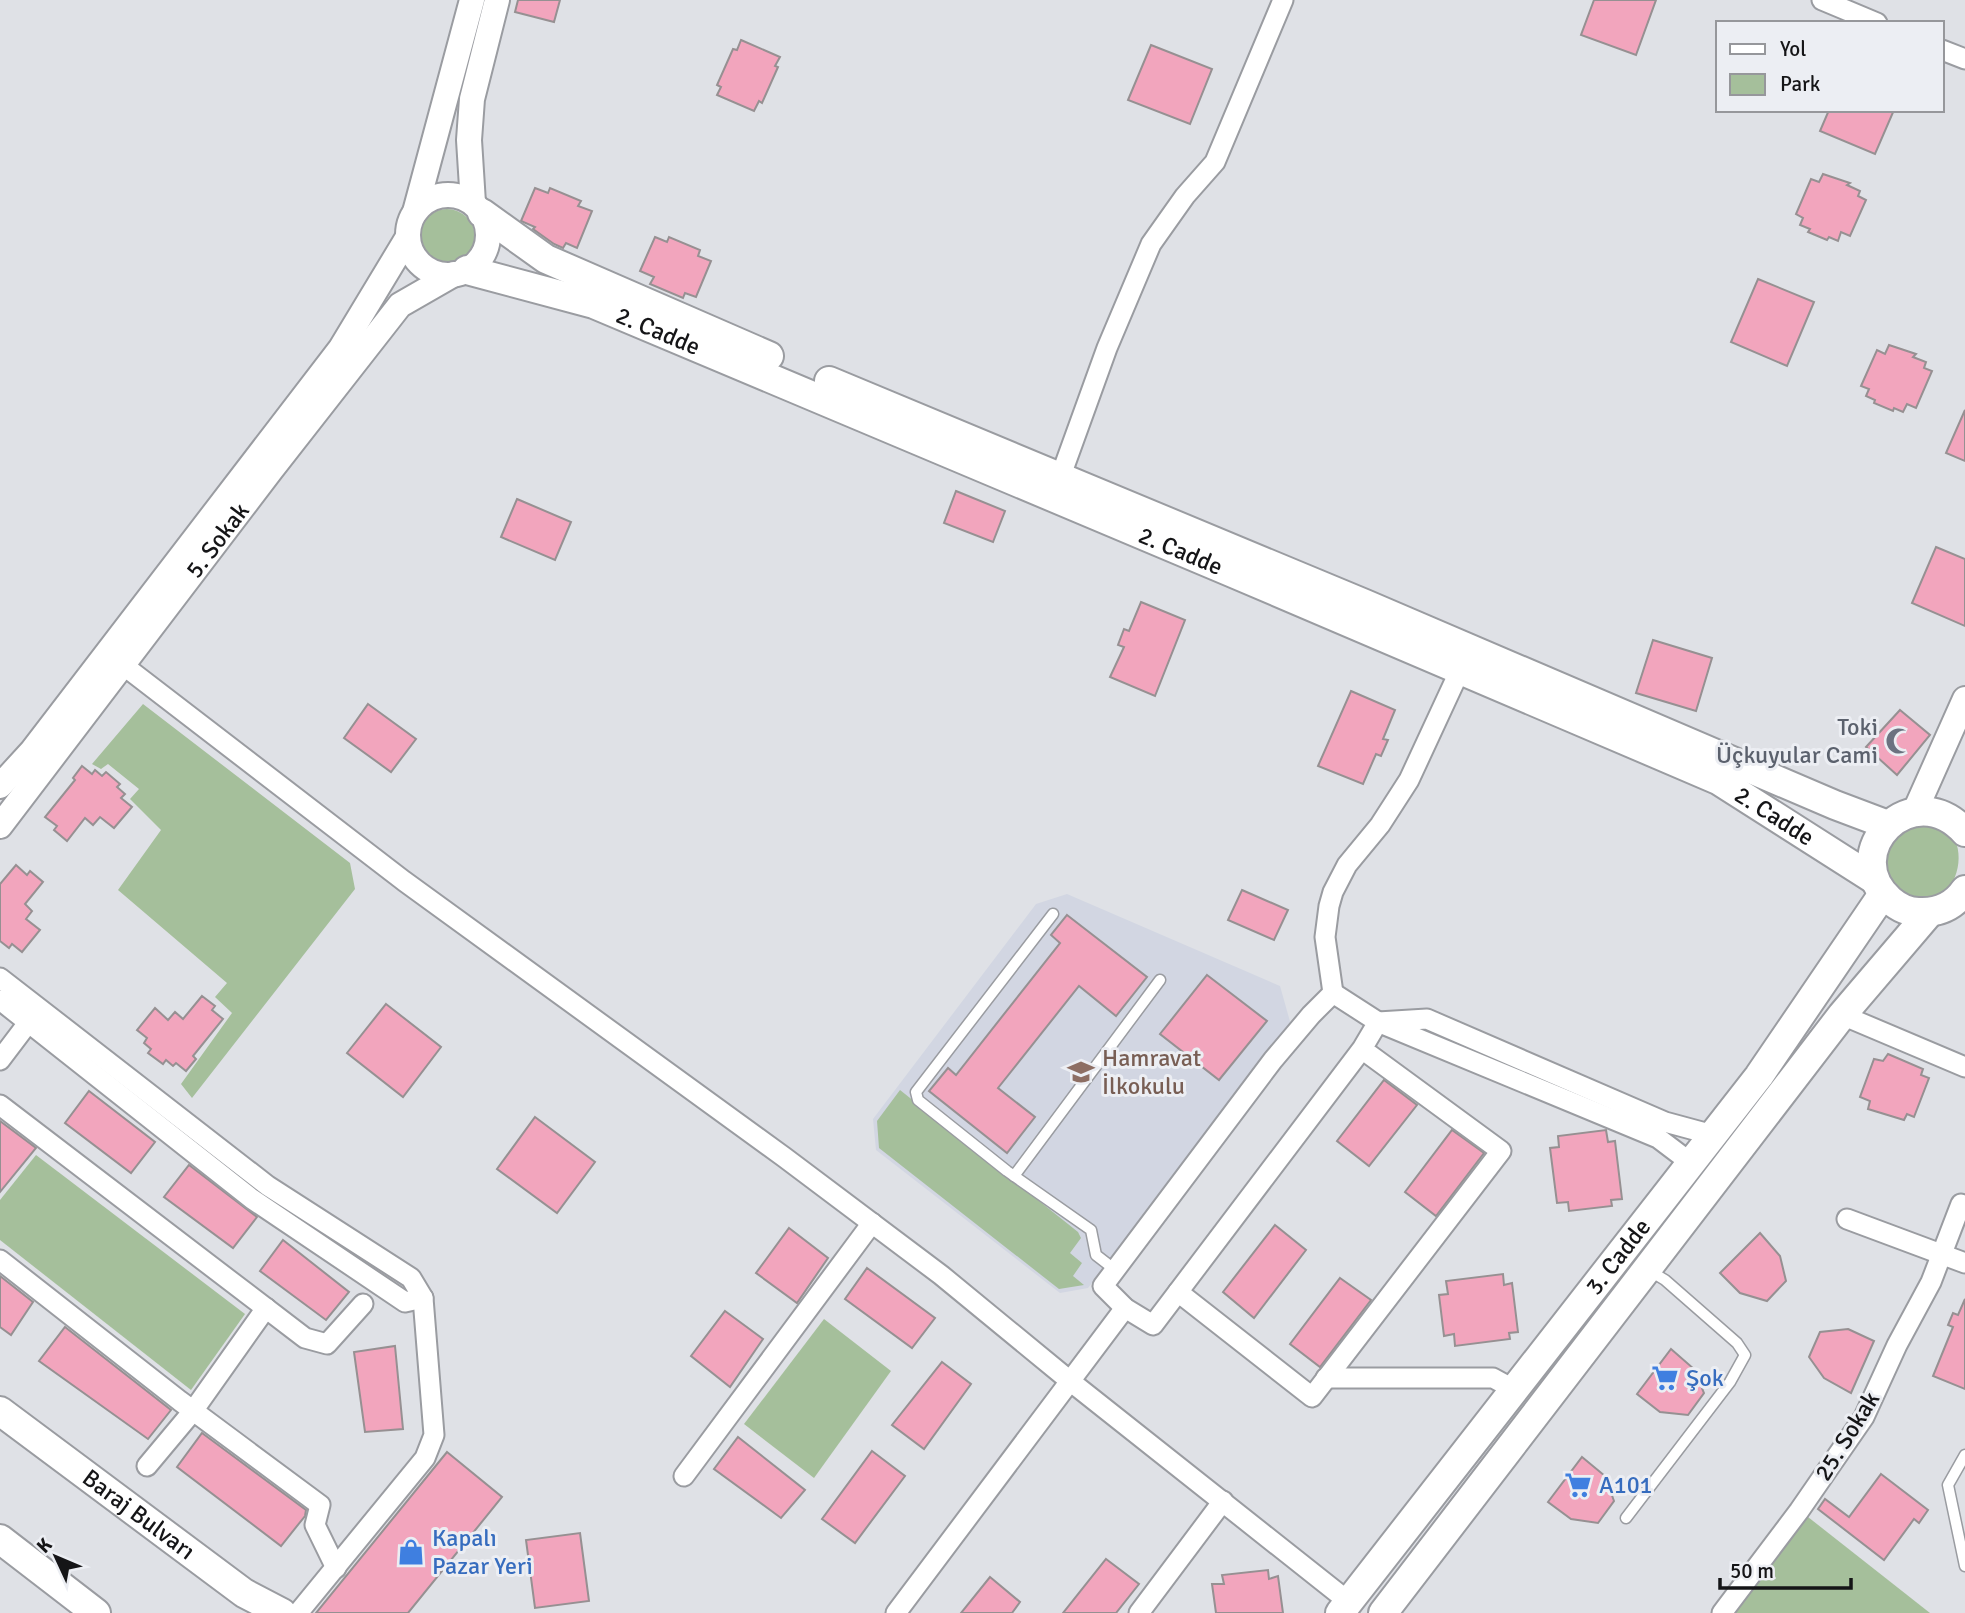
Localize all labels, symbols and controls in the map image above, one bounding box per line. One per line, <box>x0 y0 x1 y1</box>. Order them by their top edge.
legend <box>1716 21 1944 112</box>
text: Yol <box>1780 36 1806 62</box>
text: Park <box>1780 71 1821 97</box>
street label: 2. Cadde <box>611 300 705 362</box>
street label: 5. Sokak <box>179 497 256 584</box>
street label: 2. Cadde <box>1134 520 1227 582</box>
place label: Toki Üçkuyular Cami <box>1716 712 1878 770</box>
mosque icon: Toki Üçkuyular Cami <box>1884 726 1914 756</box>
street label: 2. Cadde <box>1729 780 1820 852</box>
place label: Hamravat İlkokulu <box>1102 1043 1201 1101</box>
school or university icon: Hamravat İlkokulu <box>1066 1057 1096 1087</box>
street label: 3. Cadde <box>1579 1213 1657 1301</box>
supermarket icon: Şok <box>1650 1363 1680 1393</box>
place label: Şok <box>1686 1363 1724 1393</box>
street label: 25. Sokak <box>1808 1386 1886 1486</box>
street label: Baraj Bulvarı <box>76 1463 201 1566</box>
supermarket icon: A101 <box>1563 1470 1593 1500</box>
place label: A101 <box>1599 1470 1653 1500</box>
north arrow <box>21 1522 91 1592</box>
place label: Kapalı Pazar Yeri <box>432 1523 533 1581</box>
text: K <box>32 1533 57 1558</box>
shop icon: Kapalı Pazar Yeri <box>396 1537 426 1567</box>
scale bar <box>1720 1546 1851 1590</box>
text: 50 m <box>1730 1558 1774 1584</box>

